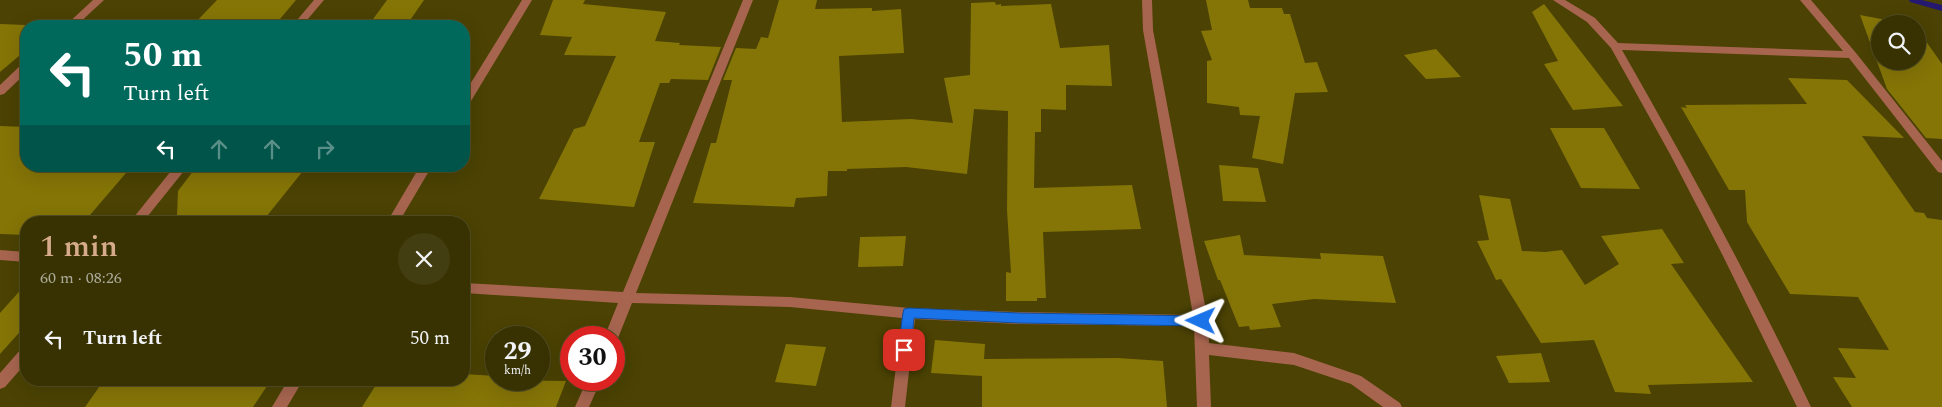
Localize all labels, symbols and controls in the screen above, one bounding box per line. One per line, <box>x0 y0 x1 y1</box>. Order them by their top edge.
map controls <box>1871 15 1926 70</box>
button: search <box>1871 15 1926 70</box>
text: 50 m <box>123 29 203 82</box>
icon: left <box>40 40 105 105</box>
text: Turn left <box>123 77 209 110</box>
icon: left <box>152 135 180 163</box>
icon: ahead <box>205 135 233 163</box>
icon: ahead <box>258 135 286 163</box>
icon: right <box>311 135 339 163</box>
text: 1 min <box>40 224 118 270</box>
button: close <box>398 233 450 285</box>
text: 60 m · 08:26 <box>40 266 122 290</box>
position arrow <box>1174 294 1226 346</box>
text: Turn left <box>83 324 162 353</box>
text: 50 m <box>410 324 450 353</box>
icon: left <box>40 325 68 353</box>
speed limit sign: 30 <box>560 326 625 391</box>
pin <box>883 329 925 371</box>
text: 29 <box>503 333 532 371</box>
icon: arrive <box>890 336 918 364</box>
text: km/h <box>504 361 531 380</box>

